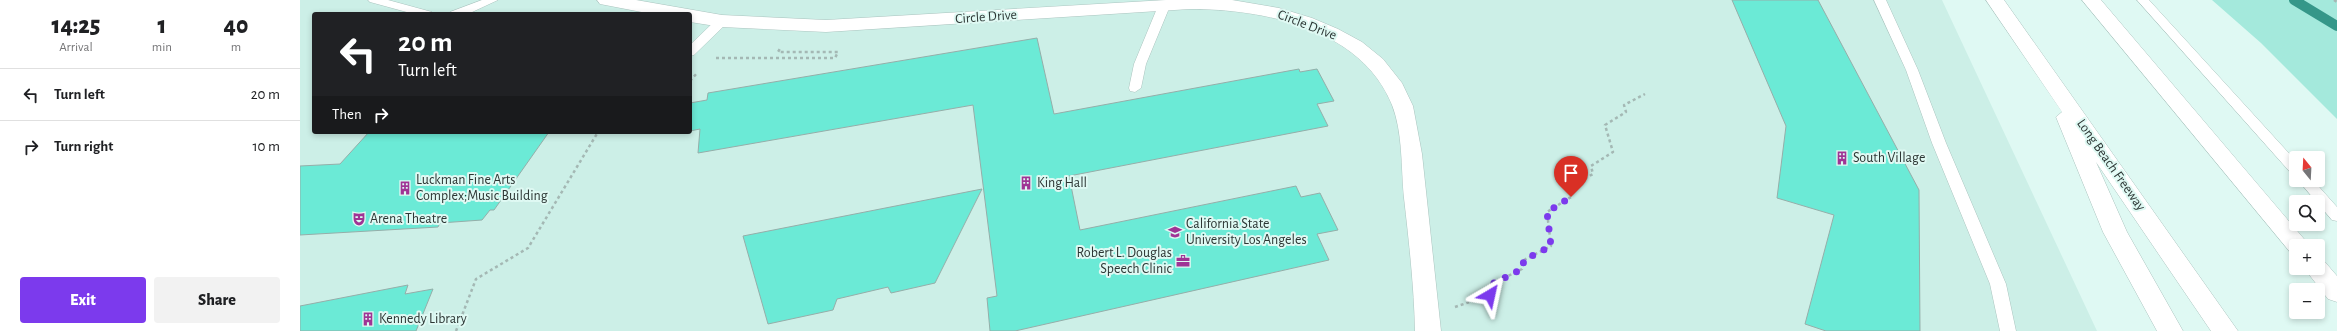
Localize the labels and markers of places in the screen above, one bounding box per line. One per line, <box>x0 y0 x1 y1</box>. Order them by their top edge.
building icon: South Village <box>1834 150 1850 166</box>
place label: South Village <box>1853 151 1925 165</box>
pin <box>1554 156 1588 197</box>
place label: Luckman Fine Arts Complex;Music Building <box>416 173 548 203</box>
building icon: King Hall <box>1018 175 1034 191</box>
place label: King Hall <box>1037 176 1087 190</box>
building icon: Luckman Fine Arts Complex;Music Building <box>397 180 413 196</box>
theatre icon: Arena Theatre <box>351 211 367 227</box>
place label: Arena Theatre <box>370 212 447 226</box>
place label: California State University Los Angeles <box>1186 217 1307 247</box>
school or university icon: California State University Los Angeles <box>1167 224 1183 240</box>
place label: Robert L. Douglas Speech Clinic <box>1077 246 1173 276</box>
office icon: Robert L. Douglas Speech Clinic <box>1175 253 1191 269</box>
building icon: Kennedy Library <box>360 311 376 327</box>
place label: Kennedy Library <box>379 312 467 326</box>

